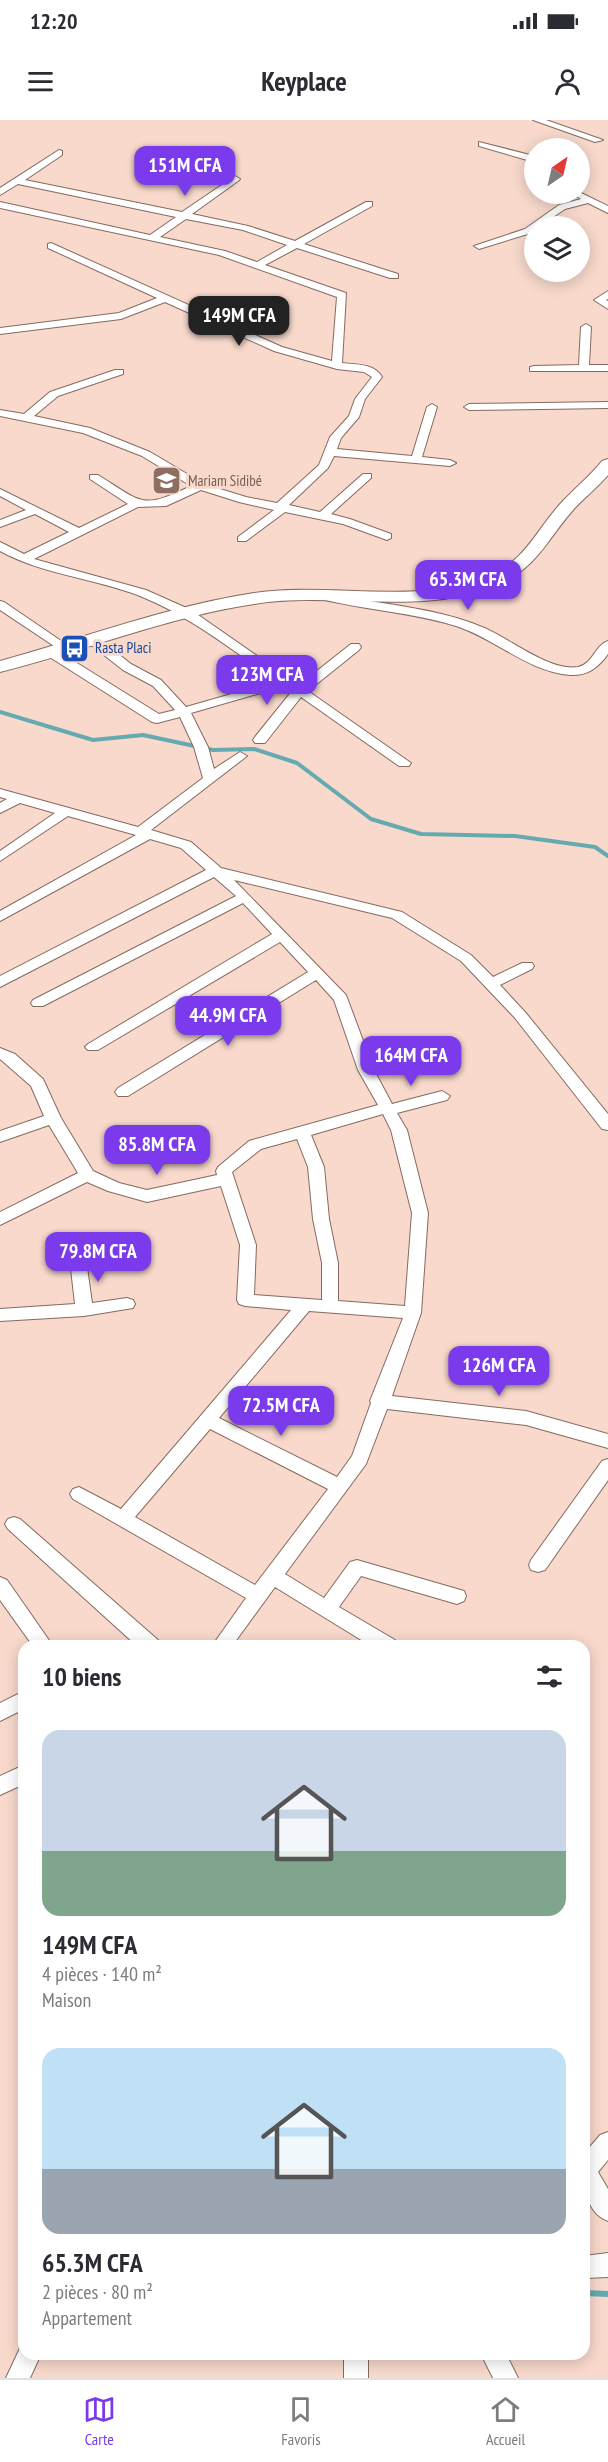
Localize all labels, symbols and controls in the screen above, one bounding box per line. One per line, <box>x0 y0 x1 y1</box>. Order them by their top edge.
text: 12:20 <box>30 7 78 35</box>
text: Keyplace <box>261 64 347 98</box>
icon: menu <box>24 65 57 98</box>
icon: person <box>551 65 584 98</box>
north arrow <box>524 138 590 204</box>
map controls <box>524 138 590 282</box>
pin: 151M CFA <box>123 146 247 197</box>
text: 151M CFA <box>148 152 222 178</box>
button: layers <box>524 216 590 282</box>
pin: 149M CFA <box>177 296 301 347</box>
text: 149M CFA <box>202 302 276 328</box>
school or university icon: Mariam Sidibé <box>151 465 183 497</box>
place label: Mariam Sidibé <box>188 471 262 490</box>
pin: 65.3M CFA <box>399 560 537 611</box>
text: 65.3M CFA <box>429 566 507 592</box>
bus stop icon: Rasta Placi <box>58 632 90 664</box>
place label: Rasta Placi <box>95 638 151 657</box>
pin: 123M CFA <box>205 655 329 706</box>
text: 123M CFA <box>230 661 304 687</box>
pin: 44.9M CFA <box>159 996 297 1047</box>
text: 44.9M CFA <box>189 1002 267 1028</box>
pin: 164M CFA <box>349 1036 473 1087</box>
text: 164M CFA <box>374 1042 448 1068</box>
pin: 85.8M CFA <box>88 1125 226 1176</box>
text: 85.8M CFA <box>118 1131 196 1157</box>
pin: 79.8M CFA <box>29 1232 167 1283</box>
text: 79.8M CFA <box>59 1238 137 1264</box>
pin: 126M CFA <box>437 1346 561 1397</box>
text: 126M CFA <box>462 1352 536 1378</box>
pin: 72.5M CFA <box>212 1386 350 1437</box>
text: 72.5M CFA <box>242 1392 320 1418</box>
text: 10 biens <box>42 1660 121 1693</box>
icon: filters <box>533 1660 566 1693</box>
icon: home <box>250 1769 358 1877</box>
text: 149M CFA <box>42 1928 137 1961</box>
text: 4 pièces · 140 m² <box>42 1961 162 1987</box>
text: Maison <box>42 1987 91 2013</box>
icon: home <box>250 2087 358 2195</box>
text: 65.3M CFA <box>42 2246 143 2279</box>
text: 2 pièces · 80 m² <box>42 2279 153 2305</box>
text: Appartement <box>42 2305 132 2331</box>
tab: Carte <box>83 2393 116 2449</box>
tab: Favoris <box>281 2393 321 2449</box>
tab: Accueil <box>486 2393 525 2449</box>

